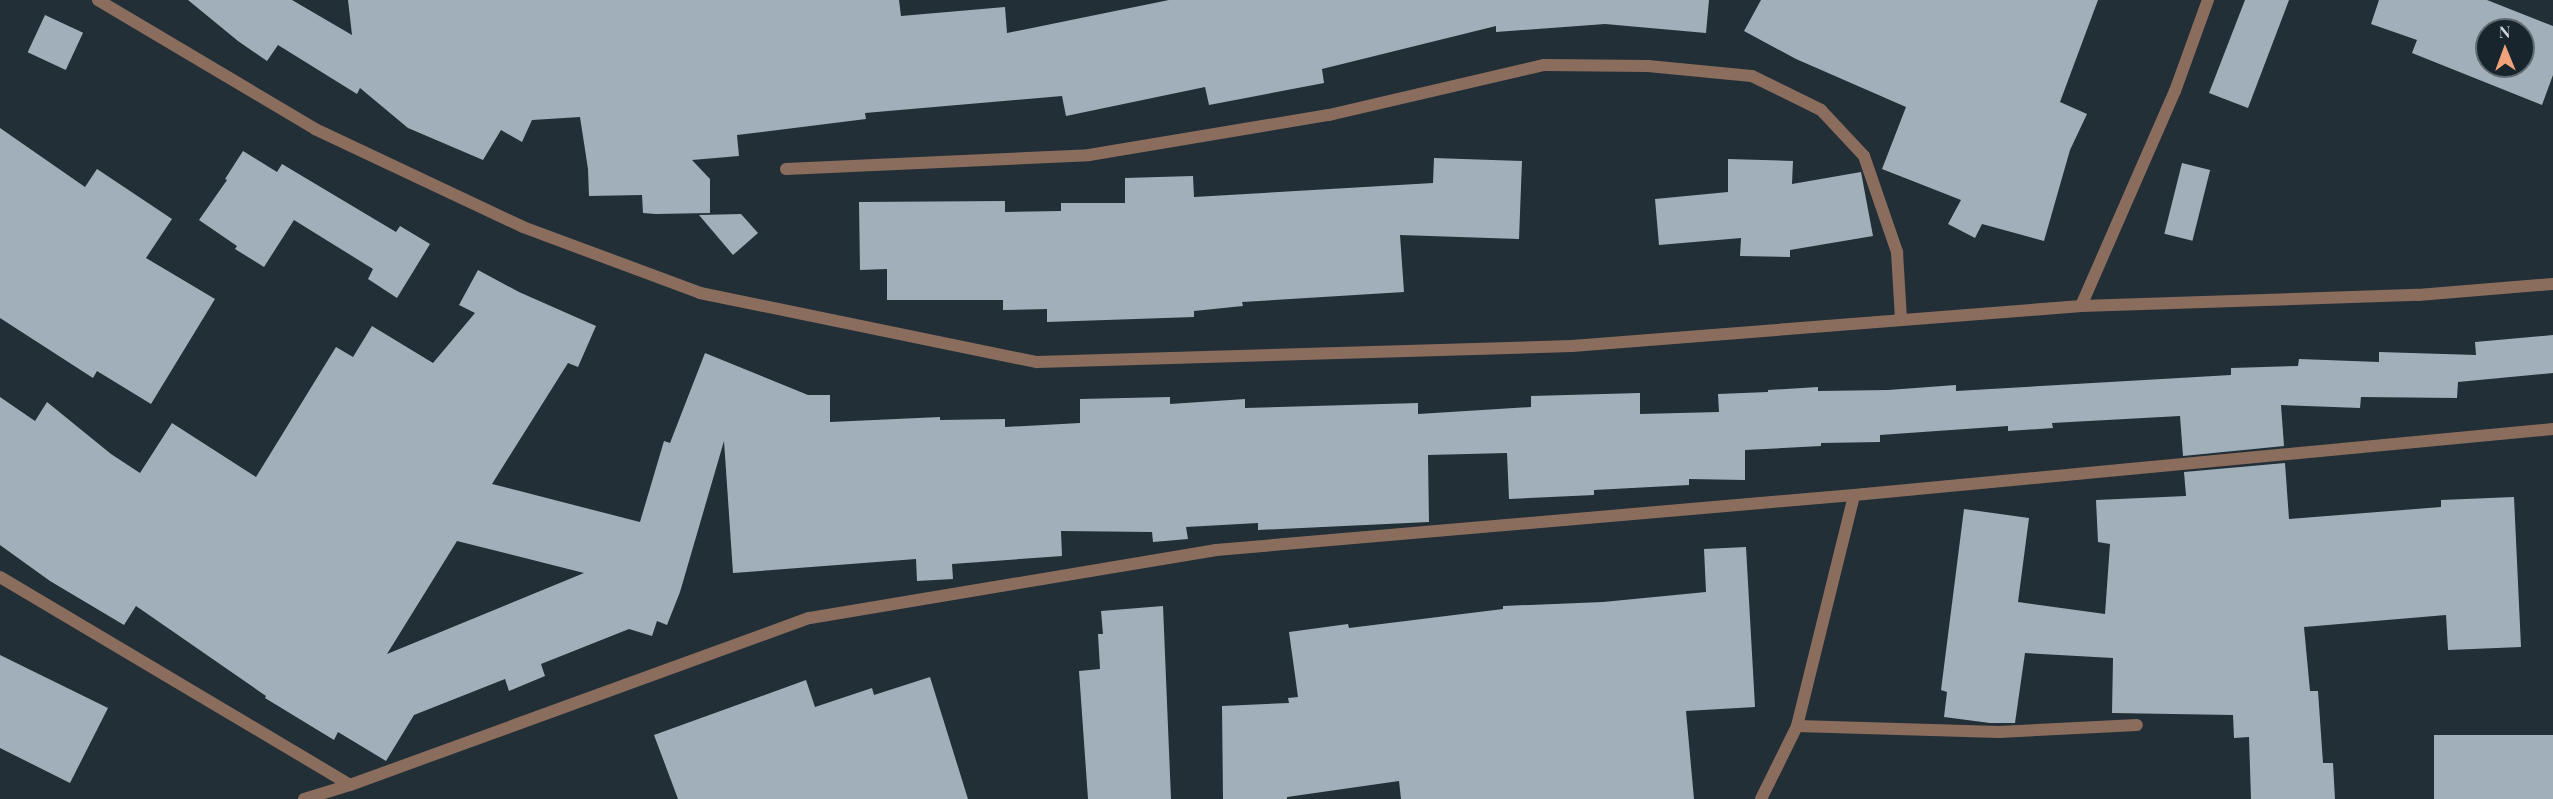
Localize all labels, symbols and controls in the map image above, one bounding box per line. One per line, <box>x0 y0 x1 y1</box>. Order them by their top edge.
north arrow <box>2475 18 2535 78</box>
text: N <box>2499 21 2511 42</box>

